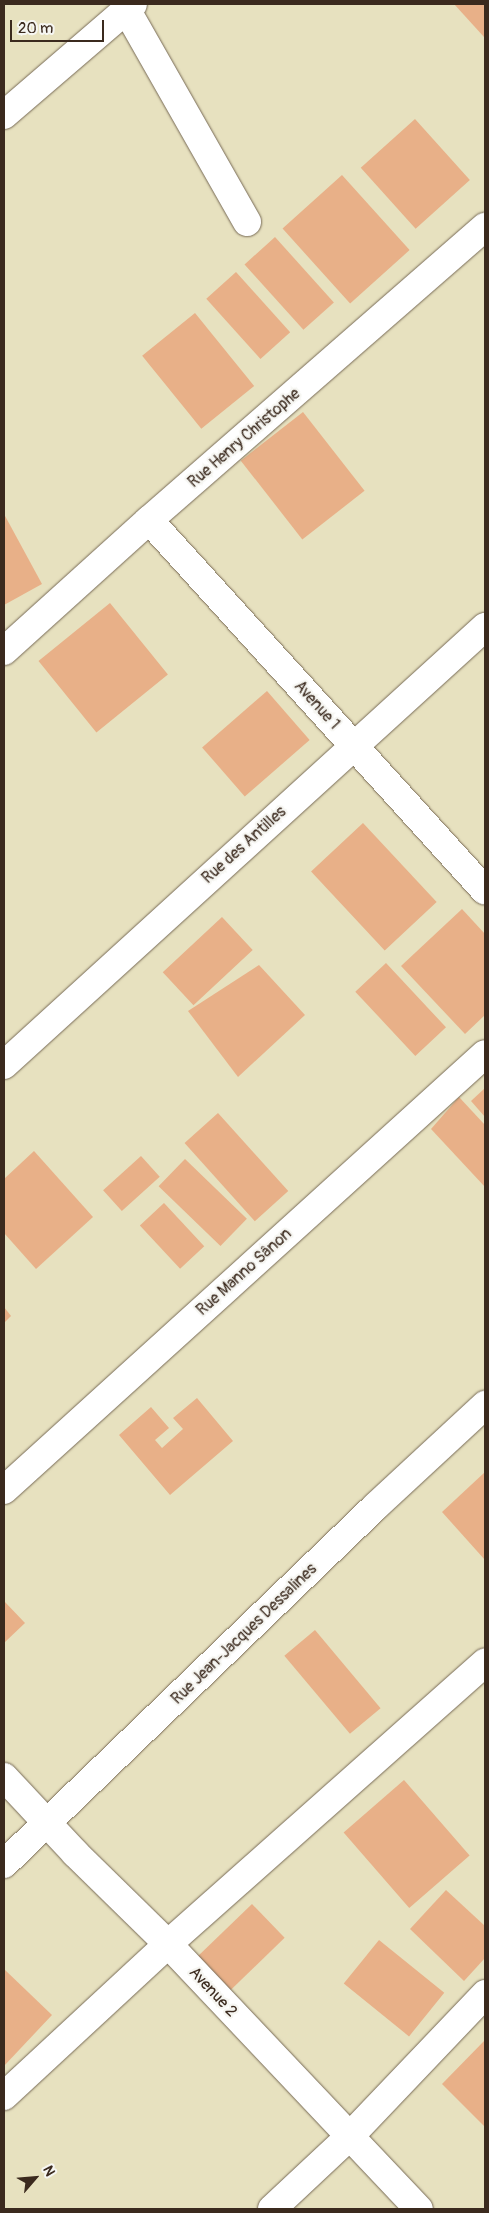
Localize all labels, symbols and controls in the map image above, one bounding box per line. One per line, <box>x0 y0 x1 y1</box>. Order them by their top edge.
scale bar <box>12 10 106 42</box>
text: 20 m <box>18 19 53 38</box>
street label: Rue Henry Christophe <box>184 384 304 492</box>
street label: Avenue 1 <box>290 677 344 733</box>
street label: Rue des Antilles <box>198 802 290 888</box>
street label: Rue Manno Sânon <box>193 1224 295 1320</box>
street label: Rue Jean-Jacques Dessalines <box>167 1560 321 1708</box>
street label: Avenue 2 <box>185 1963 241 2021</box>
north arrow <box>10 2153 60 2203</box>
text: N <box>39 2163 59 2179</box>

